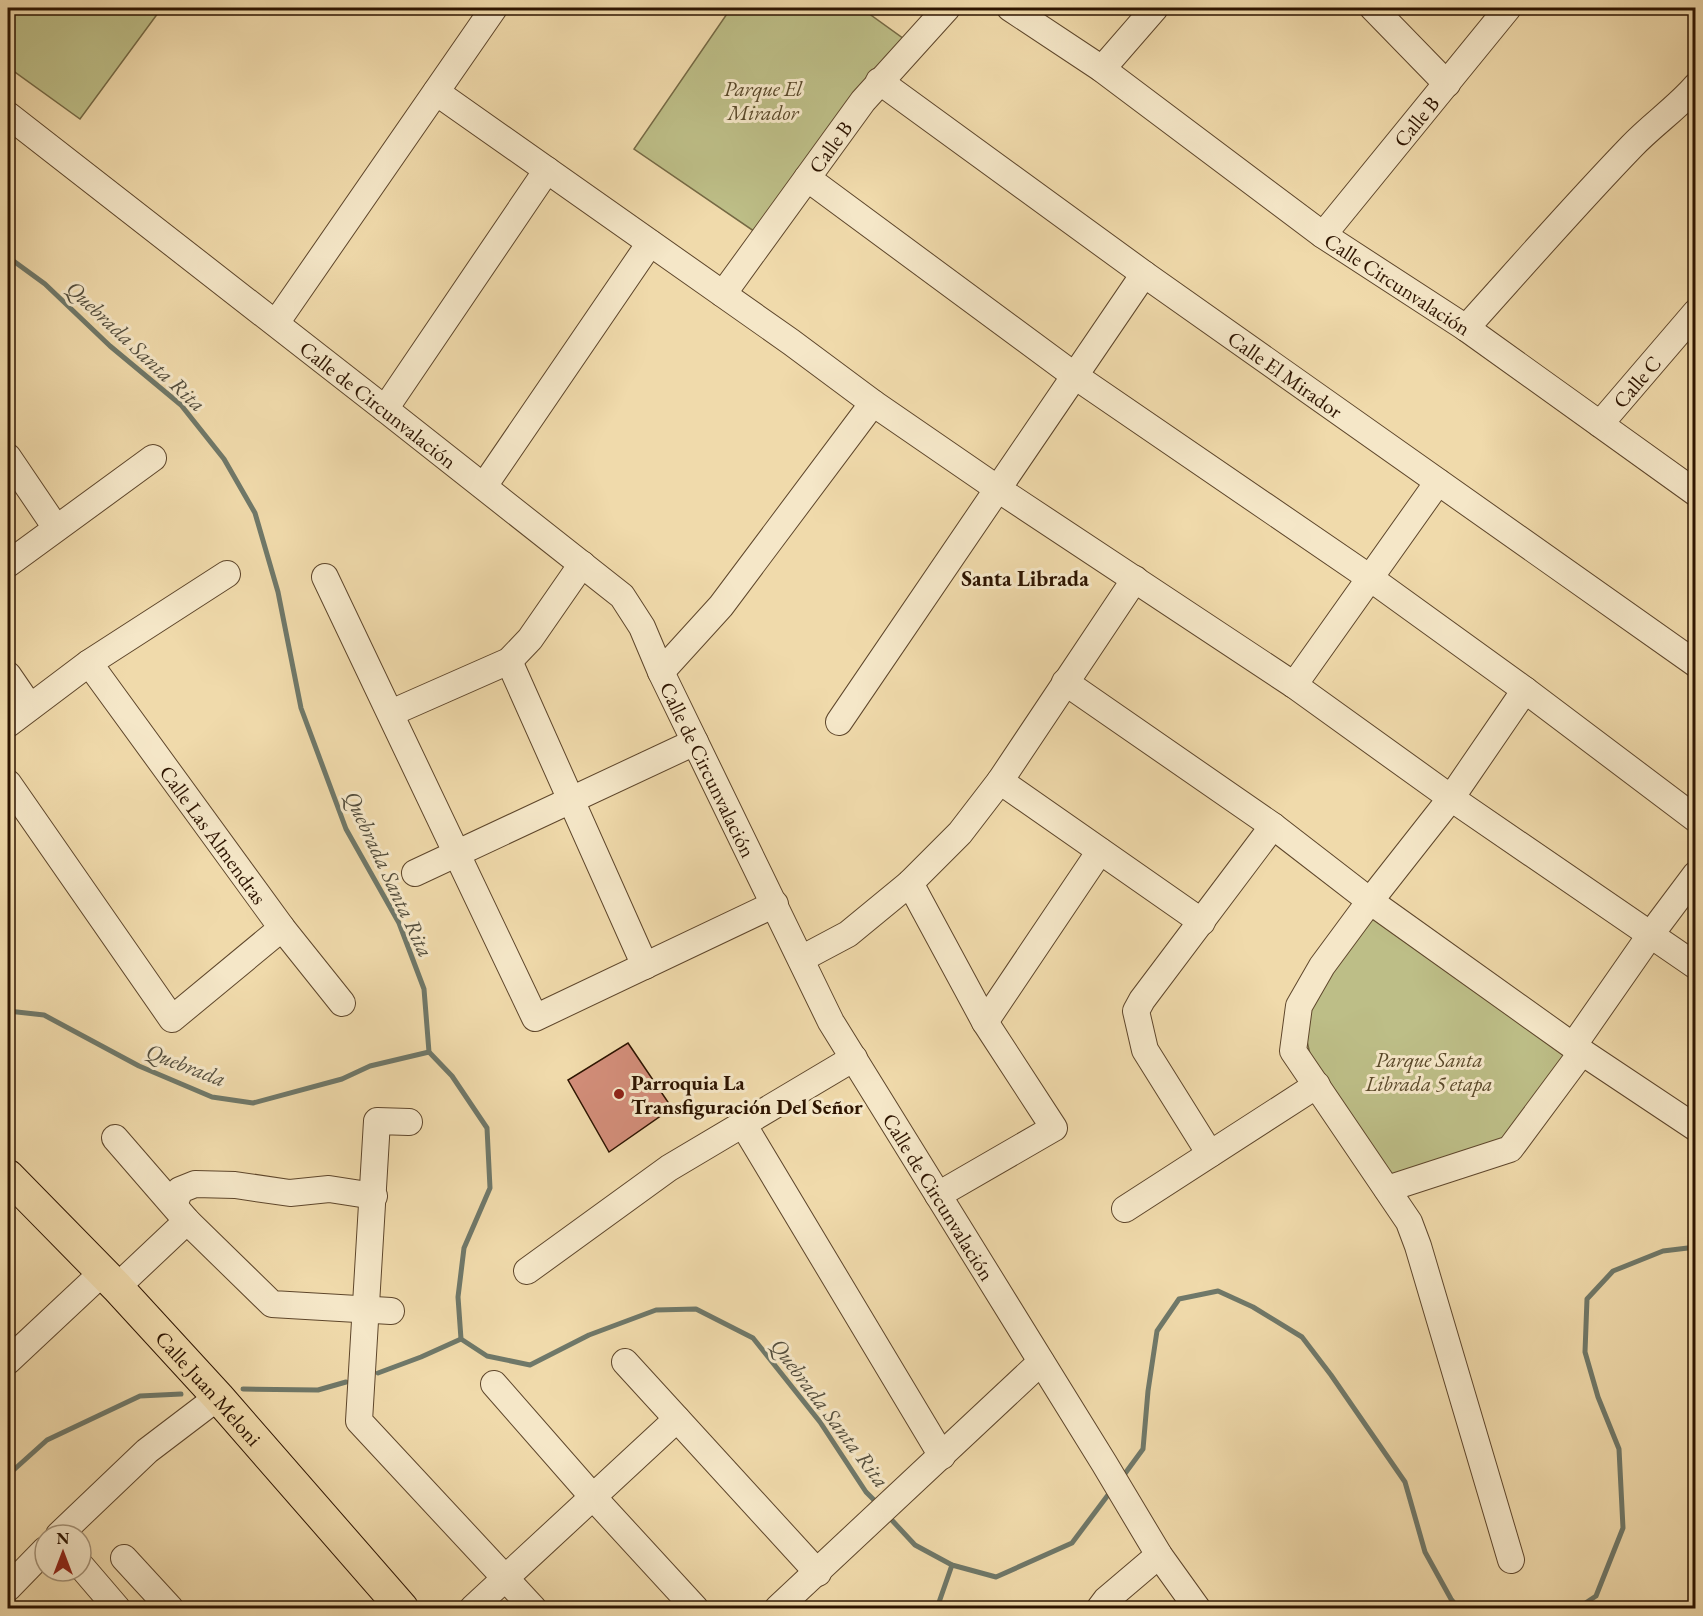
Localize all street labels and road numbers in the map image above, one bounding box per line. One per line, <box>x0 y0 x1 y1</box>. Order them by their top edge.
street label: Calle B <box>1387 90 1445 152</box>
street label: Calle B <box>802 115 858 178</box>
street label: Calle Circunvalación <box>1320 226 1476 341</box>
street label: Calle El Mirador <box>1223 324 1348 424</box>
street label: Calle de Circunvalación <box>295 334 462 474</box>
street label: Calle C <box>1606 350 1666 413</box>
street label: Calle de Circunvalación <box>654 677 762 862</box>
street label: Calle Las Almendras <box>154 760 274 909</box>
street label: Calle de Circunvalación <box>877 1108 1001 1285</box>
street label: Calle Juan Meloni <box>150 1325 268 1451</box>

